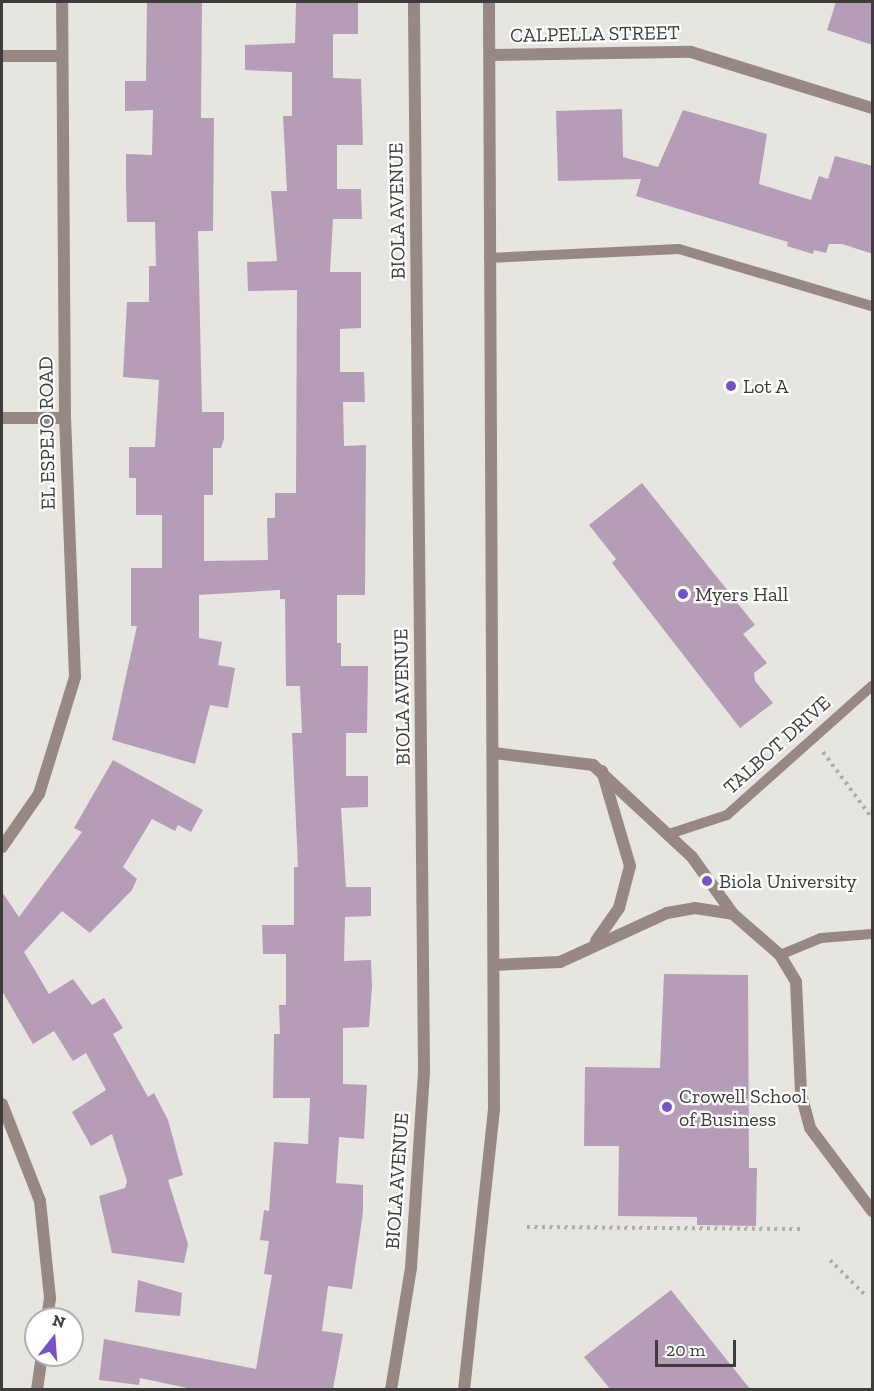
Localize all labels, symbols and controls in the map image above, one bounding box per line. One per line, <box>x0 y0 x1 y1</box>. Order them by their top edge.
street label: CALPELLA STREET <box>510 21 680 47</box>
street label: BIOLA AVENUE <box>384 142 410 280</box>
street label: EL ESPEJO ROAD <box>34 356 60 510</box>
place label: Lot A <box>743 374 789 398</box>
marker: Lot A <box>724 379 738 393</box>
place label: Myers Hall <box>695 582 788 606</box>
marker: Myers Hall <box>676 587 690 601</box>
street label: BIOLA AVENUE <box>389 628 415 766</box>
street label: TALBOT DRIVE <box>718 691 836 799</box>
place label: Biola University <box>719 869 857 893</box>
marker: Biola University <box>700 874 714 888</box>
place label: Crowell School of Business <box>679 1084 807 1131</box>
marker: Crowell School of Business <box>660 1100 674 1114</box>
street label: BIOLA AVENUE <box>380 1111 414 1251</box>
north arrow <box>24 1307 84 1367</box>
text: N <box>50 1310 67 1332</box>
scale bar <box>658 1328 739 1366</box>
text: 20 m <box>666 1339 705 1361</box>

